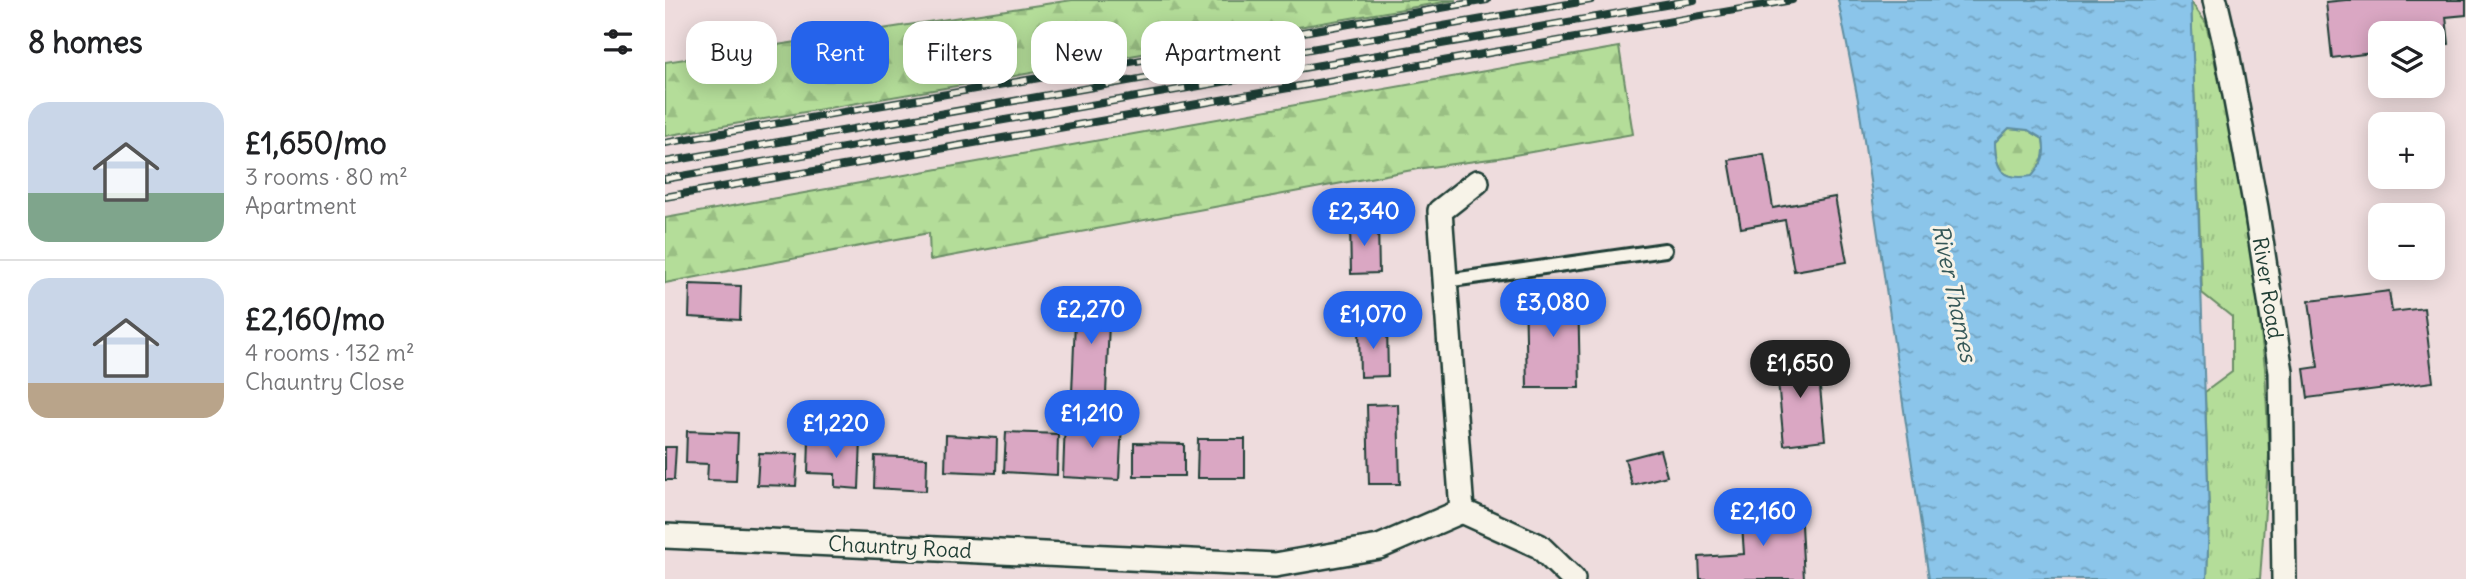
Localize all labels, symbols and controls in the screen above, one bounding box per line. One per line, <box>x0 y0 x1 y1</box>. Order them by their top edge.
chip: Buy <box>686 21 777 84</box>
chip: Rent <box>791 21 889 84</box>
chip: Filters <box>903 21 1017 84</box>
chip: New <box>1031 21 1127 84</box>
chip: Apartment <box>1141 21 1305 84</box>
map controls <box>2368 21 2445 280</box>
button: layers <box>2368 21 2445 98</box>
text: 8 homes <box>28 23 143 61</box>
icon: filters <box>599 23 637 61</box>
button: + <box>2368 112 2445 189</box>
text: £1,650/mo <box>245 124 387 162</box>
icon: home <box>84 130 168 214</box>
text: 3 rooms · 80 m² <box>245 162 408 191</box>
pin: £2,340 <box>1307 188 1421 248</box>
text: Apartment <box>245 191 357 220</box>
text: £2,340 <box>1328 196 1400 225</box>
button: − <box>2368 203 2445 280</box>
water label: River Thames <box>1926 222 1984 366</box>
street label: River Road <box>2247 235 2289 341</box>
pin: £3,080 <box>1496 280 1610 339</box>
pin: £2,270 <box>1034 286 1148 346</box>
text: £3,080 <box>1516 287 1590 316</box>
pin: £1,070 <box>1316 292 1430 351</box>
text: £2,270 <box>1057 294 1125 323</box>
text: £1,070 <box>1339 299 1407 328</box>
text: £2,160/mo <box>245 300 385 338</box>
icon: home <box>84 306 168 390</box>
text: 4 rooms · 132 m² <box>245 338 415 367</box>
pin: £1,650 <box>1743 340 1857 400</box>
text: £1,650 <box>1766 348 1834 377</box>
text: Chauntry Close <box>245 367 405 396</box>
pin: £1,210 <box>1035 391 1149 450</box>
text: £1,210 <box>1061 398 1123 427</box>
pin: £1,220 <box>779 400 893 460</box>
text: £1,220 <box>803 408 869 437</box>
pin: £2,160 <box>1706 489 1820 548</box>
text: £2,160 <box>1730 496 1796 525</box>
street label: Chauntry Road <box>827 530 973 564</box>

